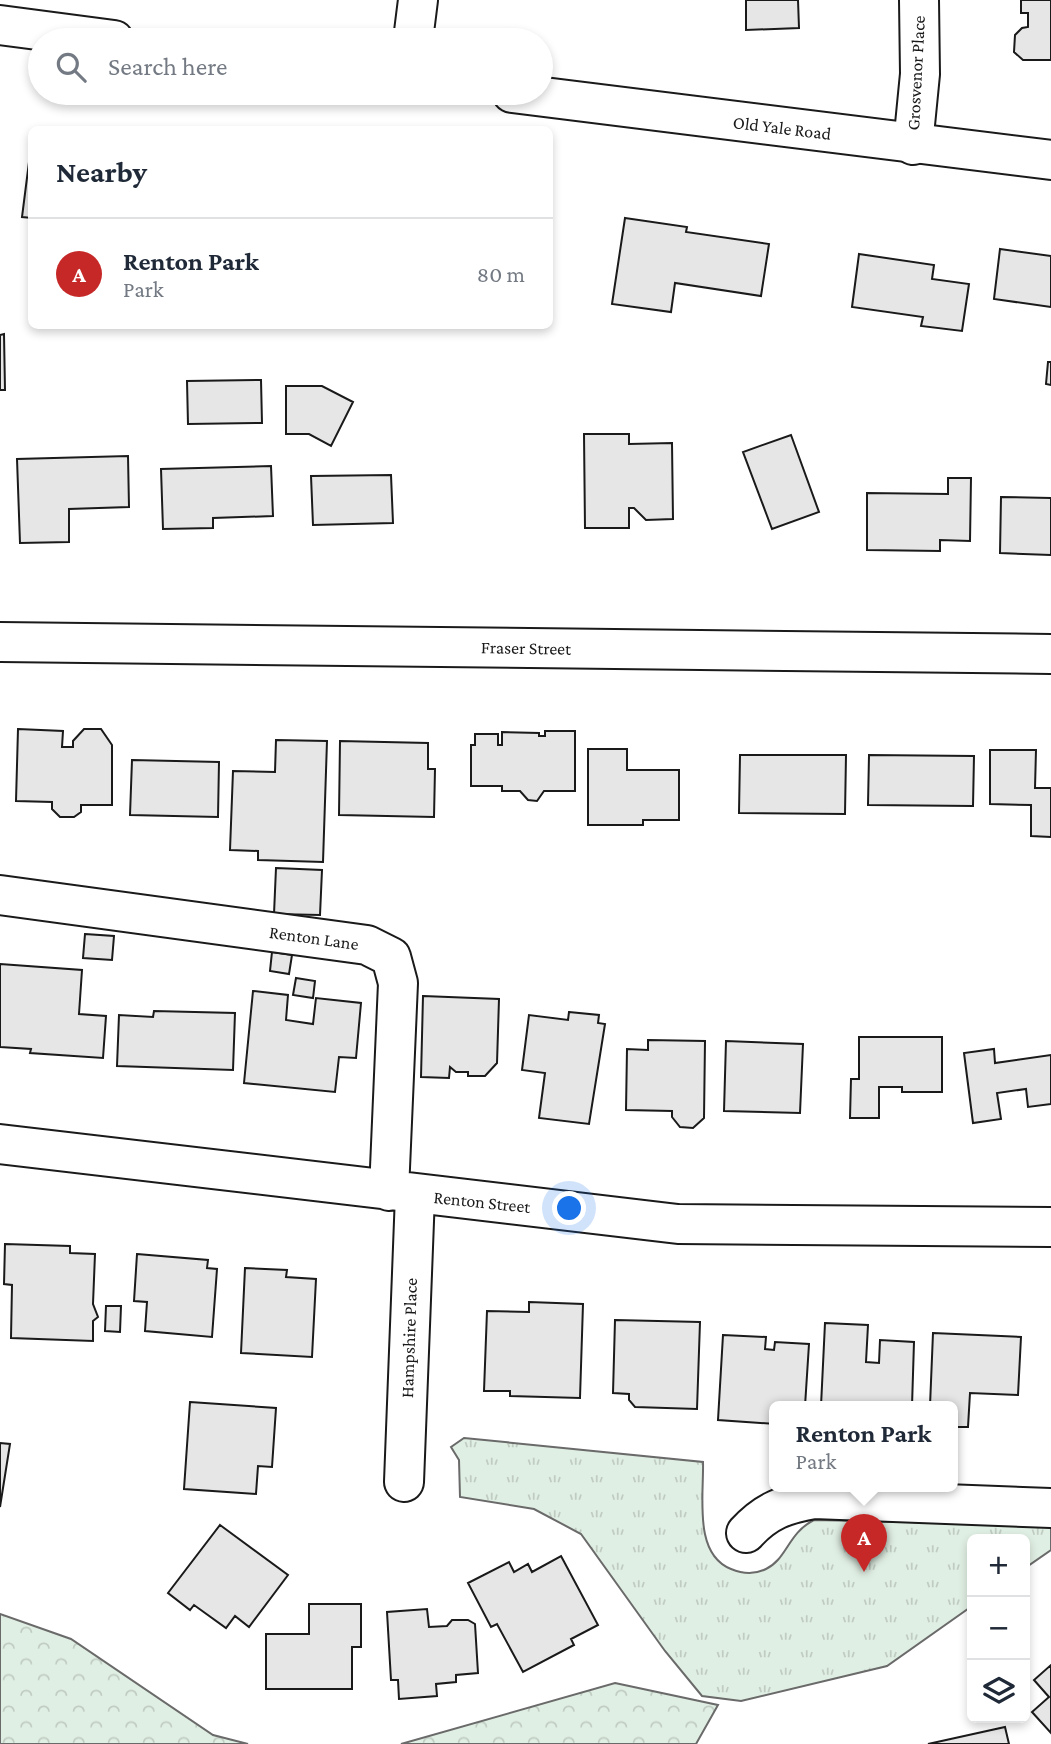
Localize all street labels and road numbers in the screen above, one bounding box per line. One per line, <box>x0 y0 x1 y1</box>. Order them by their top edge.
street label: Grosvenor Place <box>903 15 929 131</box>
street label: Old Yale Road <box>732 112 833 144</box>
street label: Fraser Street <box>481 637 572 659</box>
street label: Renton Lane <box>268 922 360 954</box>
street label: Renton Street <box>433 1187 532 1217</box>
street label: Hampshire Place <box>397 1278 421 1398</box>

